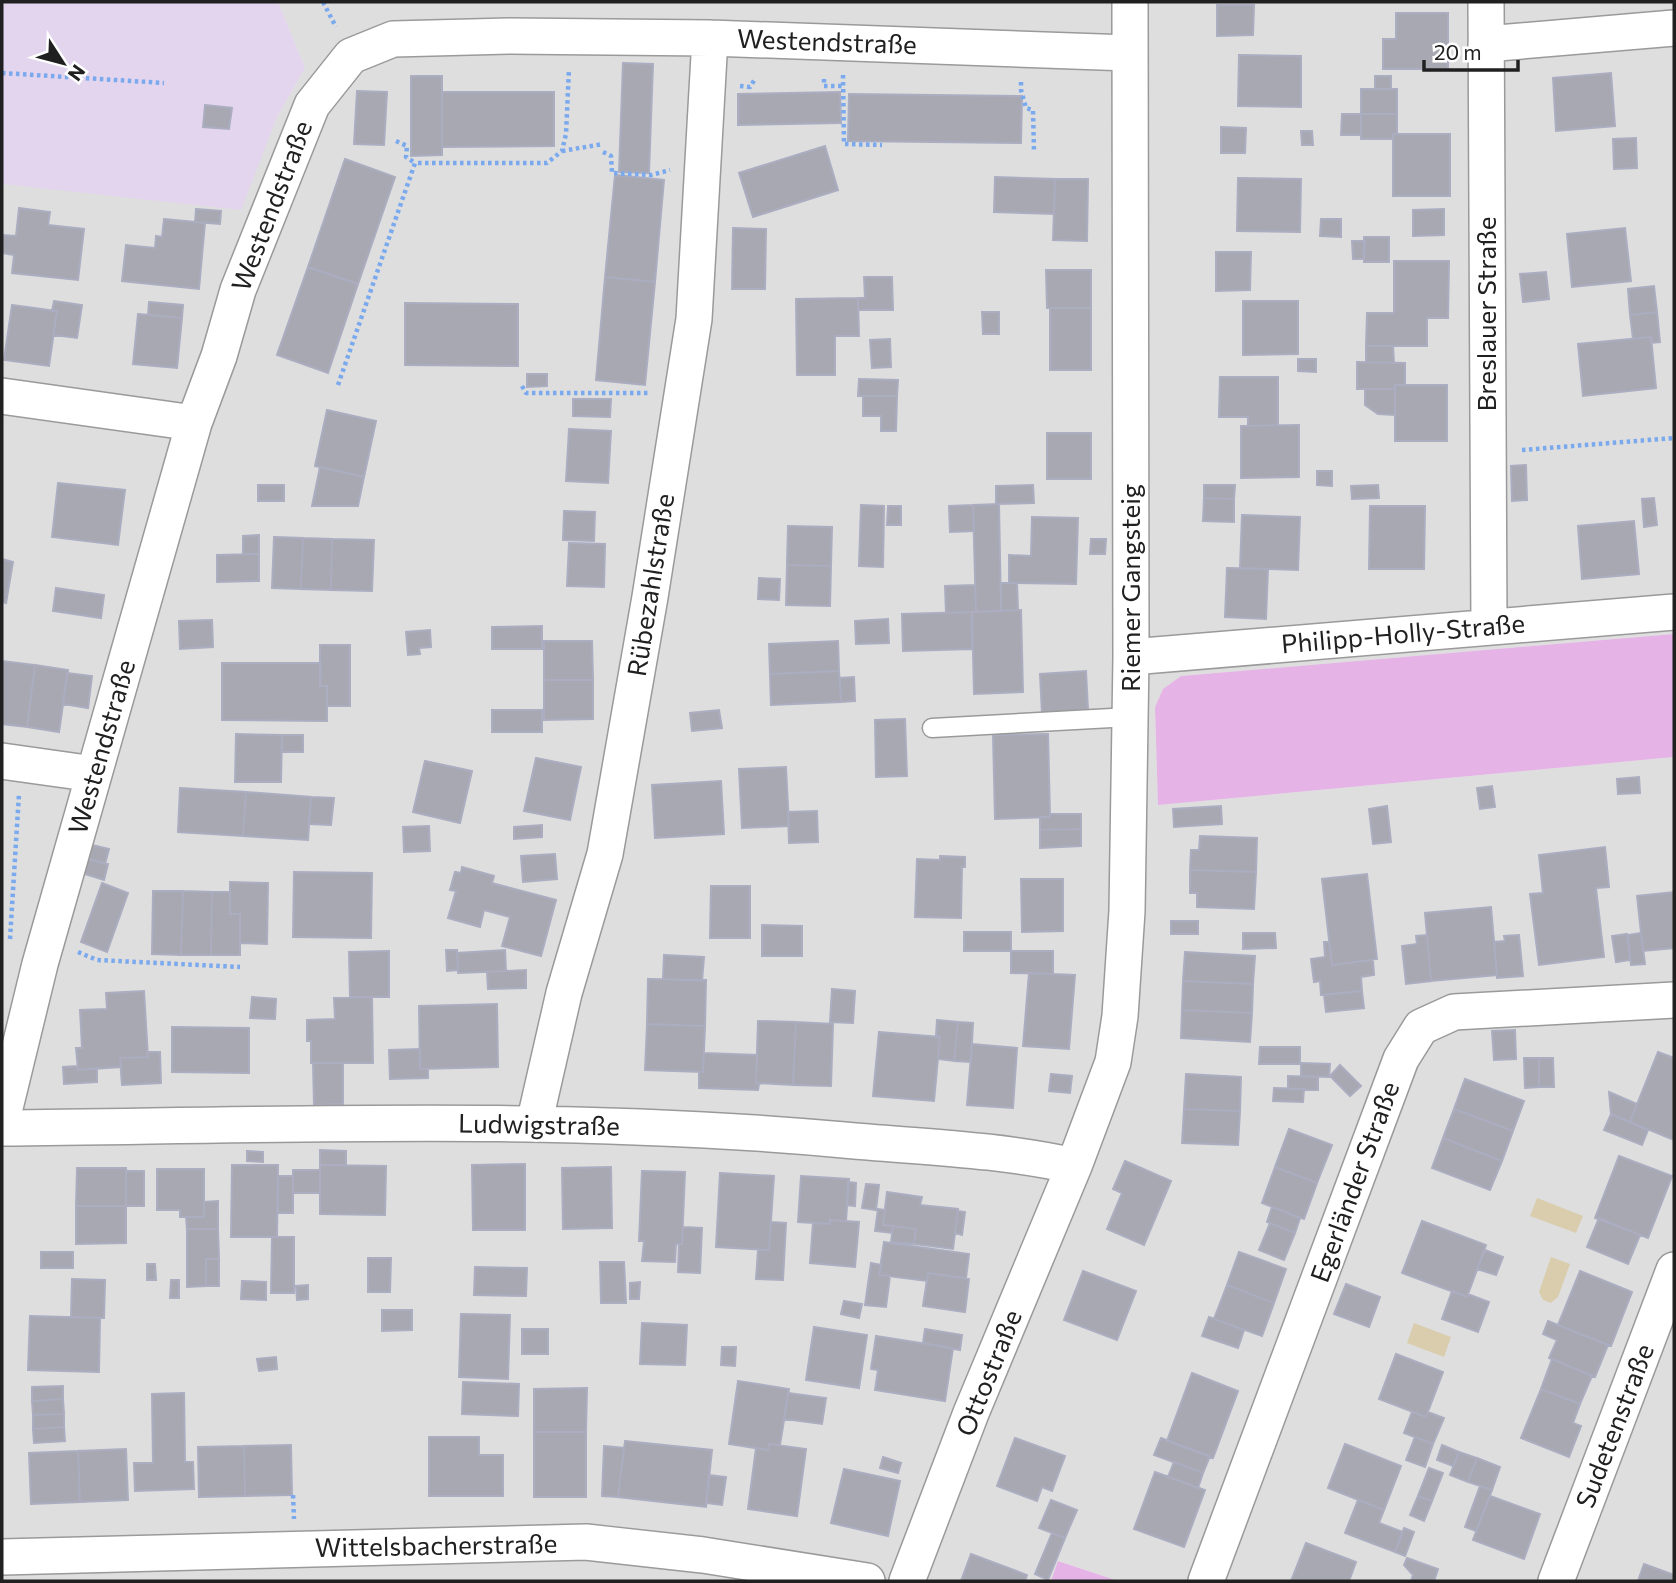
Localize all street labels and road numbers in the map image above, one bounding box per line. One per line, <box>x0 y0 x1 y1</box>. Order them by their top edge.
street label: Westendstraße <box>737 22 917 59</box>
street label: Westendstraße <box>224 116 317 295</box>
street label: Breslauer Straße <box>1470 217 1501 411</box>
street label: Riemer Gangsteig <box>1114 484 1145 692</box>
street label: Rübezahlstraße <box>620 491 679 678</box>
street label: Philipp-Holly-Straße <box>1280 606 1526 659</box>
street label: Westendstraße <box>61 656 140 837</box>
street label: Egerländer Straße <box>1303 1077 1404 1286</box>
street label: Ludwigstraße <box>458 1107 620 1140</box>
street label: Ottostraße <box>948 1305 1027 1440</box>
street label: Sudetenstraße <box>1568 1339 1659 1512</box>
street label: Wittelsbacherstraße <box>314 1527 557 1562</box>

